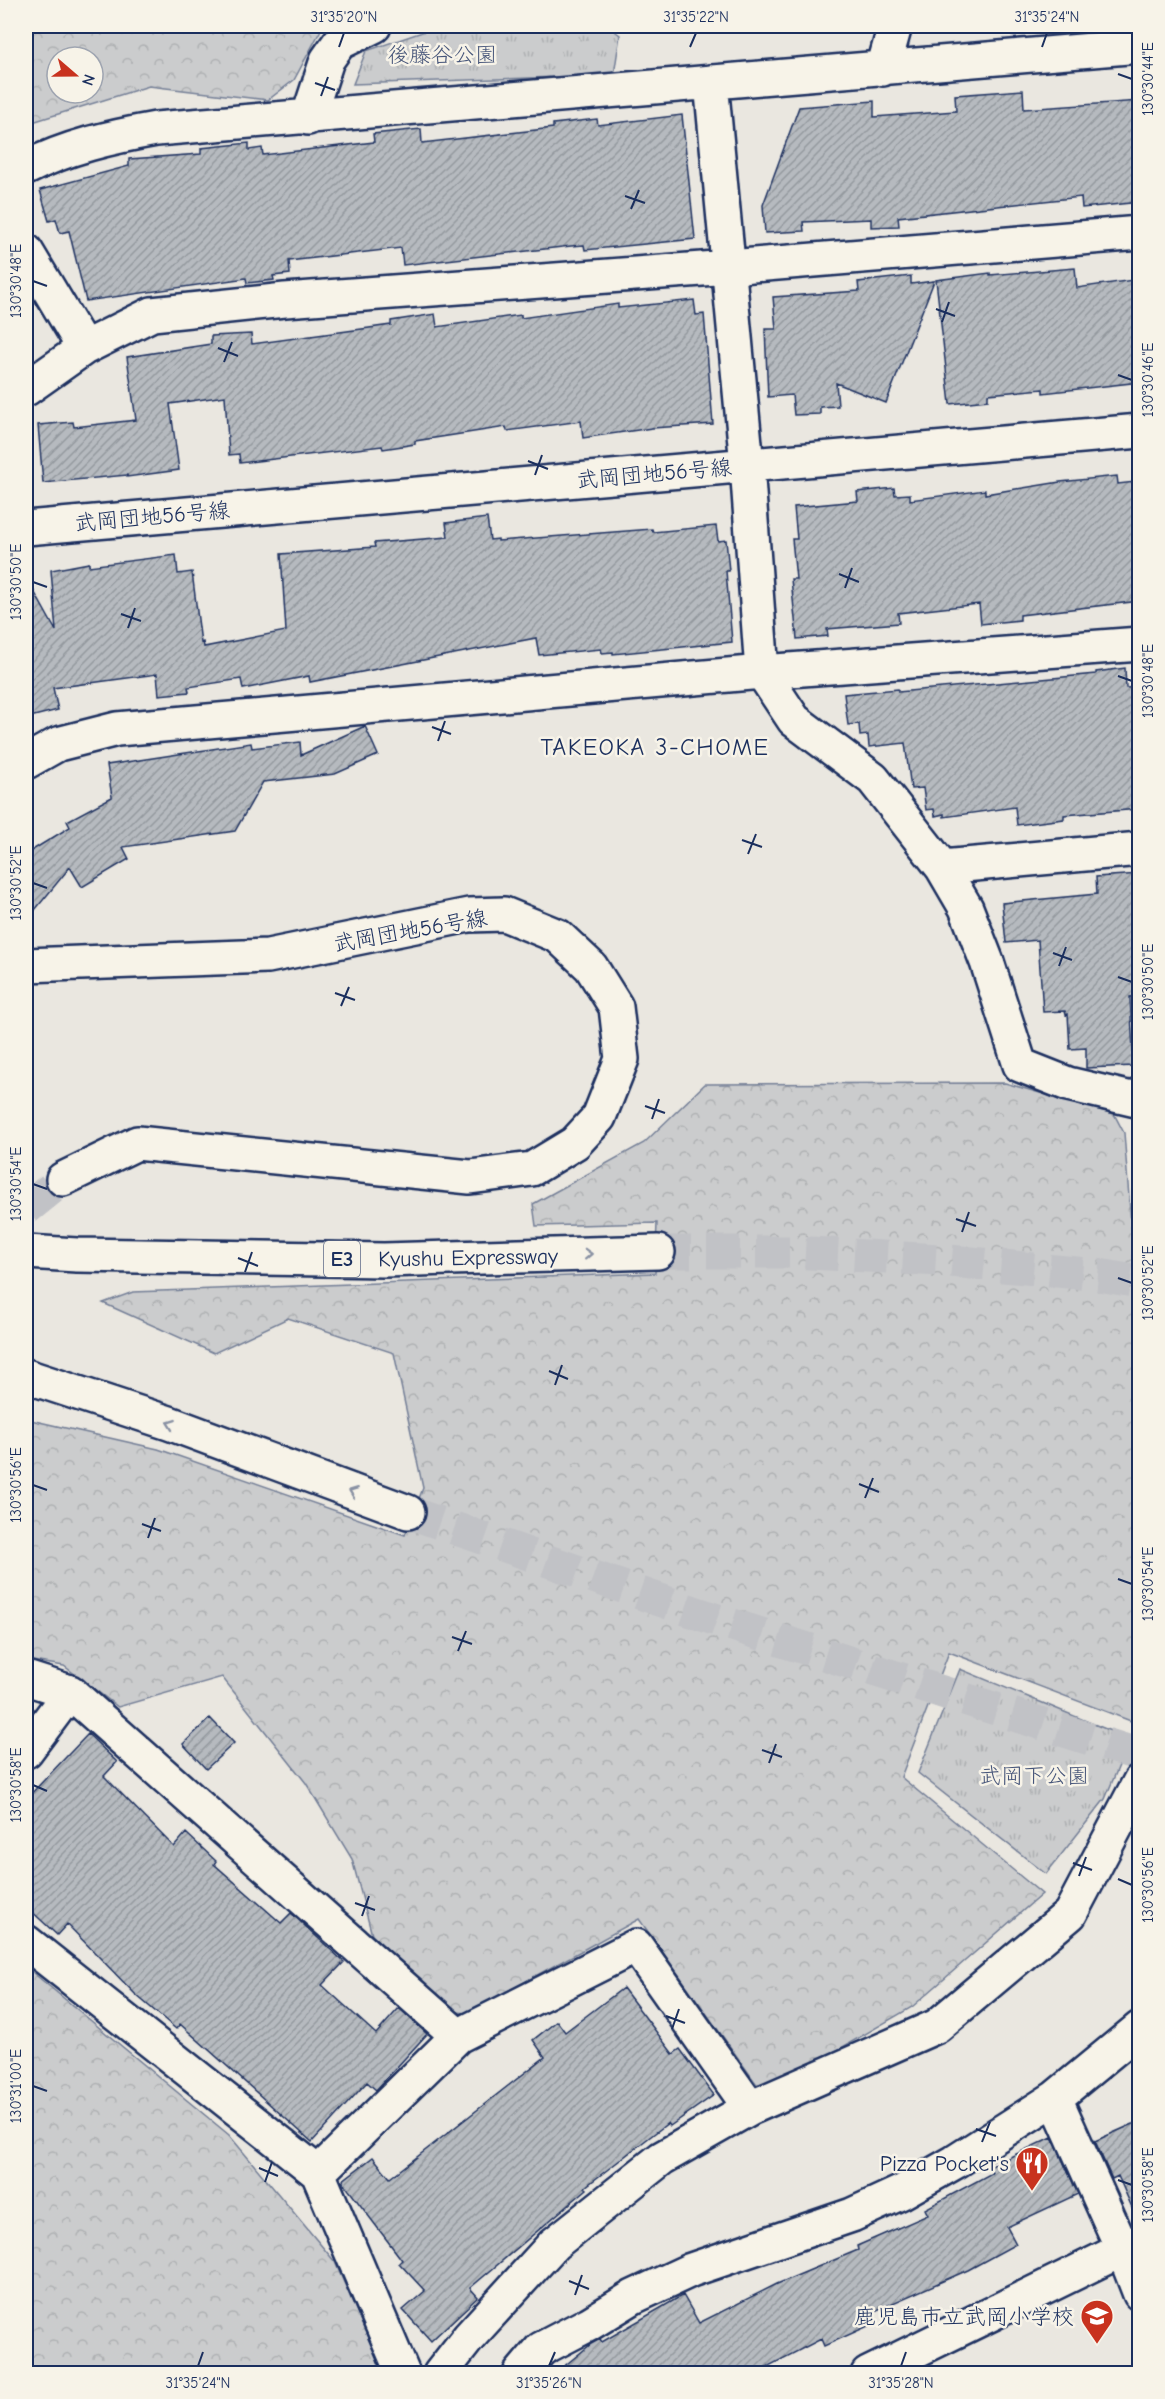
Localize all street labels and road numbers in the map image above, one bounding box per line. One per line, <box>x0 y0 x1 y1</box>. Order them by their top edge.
street label: 武岡団地56号線 <box>575 454 733 494</box>
street label: 武岡団地56号線 <box>73 497 231 537</box>
street label: 武岡団地56号線 <box>331 905 489 957</box>
road number: E3 <box>324 1241 360 1277</box>
street label: Kyushu Expressway <box>378 1243 558 1273</box>

